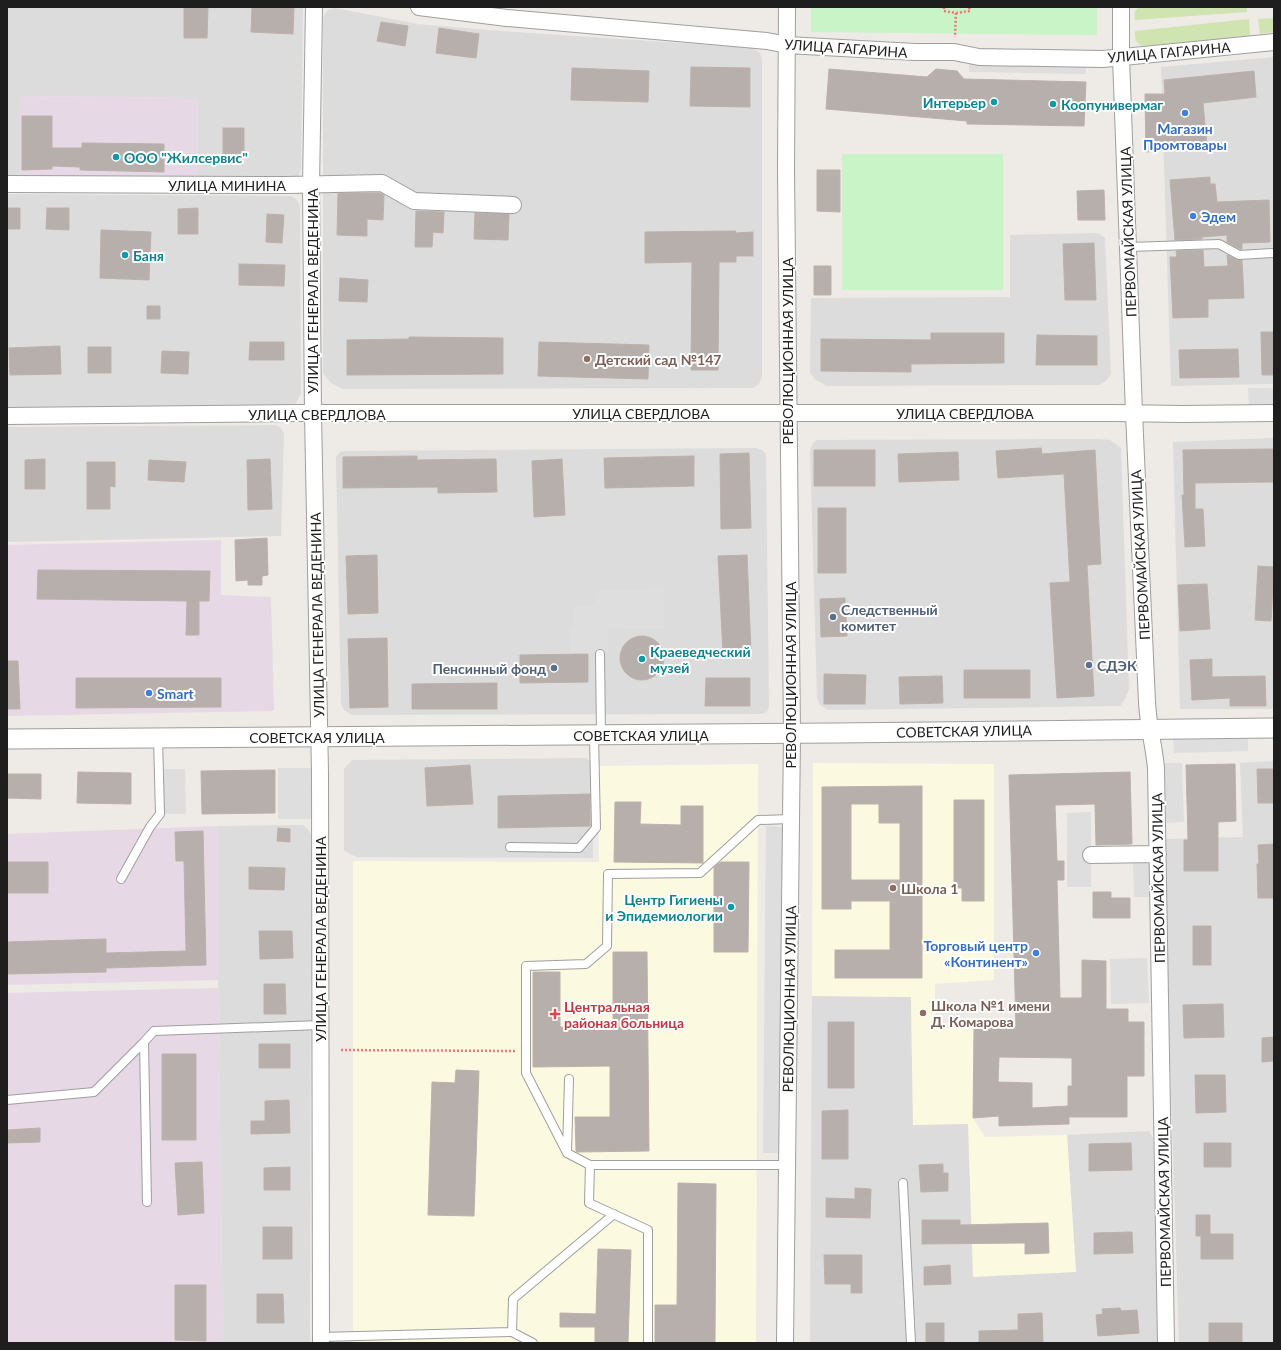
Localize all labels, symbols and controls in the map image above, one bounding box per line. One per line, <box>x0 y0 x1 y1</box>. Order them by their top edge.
street label: УЛИЦА ГАГАРИНА <box>784 35 909 61</box>
street label: УЛИЦА ГАГАРИНА <box>1107 38 1232 66</box>
place label: Интерьер <box>923 94 986 111</box>
place label: Коопунивермаг <box>1061 96 1163 113</box>
marker: Интерьер <box>989 97 999 107</box>
marker: Коопунивермаг <box>1048 99 1058 109</box>
marker: Магазин Промтовары <box>1180 108 1190 118</box>
place label: Магазин Промтовары <box>1143 120 1227 153</box>
street label: ПЕРВОМАЙСКАЯ УЛИЦА <box>1117 146 1139 317</box>
place label: ООО "Жилсервис" <box>124 149 248 166</box>
marker: ООО "Жилсервис" <box>111 152 121 162</box>
street label: УЛИЦА МИНИНА <box>168 177 287 194</box>
street label: УЛИЦА ГЕНЕРАЛА ВЕДЕНИНА <box>304 188 321 394</box>
place label: Эдем <box>1201 208 1236 225</box>
marker: Эдем <box>1188 211 1198 221</box>
place label: Баня <box>133 247 164 264</box>
marker: Баня <box>120 250 130 260</box>
street label: РЕВОЛЮЦИОННАЯ УЛИЦА <box>779 257 796 444</box>
place label: Детский сад №147 <box>595 351 721 368</box>
marker: Детский сад №147 <box>582 354 592 364</box>
street label: УЛИЦА СВЕРДЛОВА <box>572 405 710 422</box>
street label: УЛИЦА СВЕРДЛОВА <box>896 405 1034 422</box>
street label: УЛИЦА СВЕРДЛОВА <box>248 406 386 423</box>
street label: ПЕРВОМАЙСКАЯ УЛИЦА <box>1127 469 1153 641</box>
street label: УЛИЦА ГЕНЕРАЛА ВЕДЕНИНА <box>307 512 327 718</box>
street label: РЕВОЛЮЦИОННАЯ УЛИЦА <box>782 581 799 768</box>
place label: Следственный комитет <box>841 601 938 634</box>
marker: Следственный комитет <box>828 612 838 622</box>
place label: Краеведческий музей <box>650 643 751 676</box>
marker: Краеведческий музей <box>637 654 647 664</box>
place label: СДЭК <box>1097 657 1137 674</box>
place label: Пенсинный фонд <box>432 660 546 677</box>
marker: СДЭК <box>1084 660 1094 670</box>
marker: Пенсинный фонд <box>549 663 559 673</box>
place label: Smart <box>157 685 195 702</box>
marker: Smart <box>144 688 154 698</box>
street label: СОВЕТСКАЯ УЛИЦА <box>896 721 1032 741</box>
street label: СОВЕТСКАЯ УЛИЦА <box>573 727 709 744</box>
street label: СОВЕТСКАЯ УЛИЦА <box>249 729 385 746</box>
street label: ПЕРВОМАЙСКАЯ УЛИЦА <box>1148 792 1168 963</box>
street label: УЛИЦА ГЕНЕРАЛА ВЕДЕНИНА <box>312 836 329 1042</box>
place label: Школа 1 <box>901 880 958 897</box>
marker: Школа 1 <box>888 883 898 893</box>
place label: Центр Гигиены и Эпидемиологии <box>605 891 723 924</box>
marker: Центр Гигиены и Эпидемиологии <box>726 902 736 912</box>
street label: РЕВОЛЮЦИОННАЯ УЛИЦА <box>779 905 799 1093</box>
place label: Торговый центр «Континент» <box>923 937 1028 970</box>
marker: Торговый центр «Континент» <box>1031 948 1041 958</box>
place label: Школа №1 имени Д. Комарова <box>931 997 1050 1030</box>
place label: Центральная районая больница <box>564 998 684 1031</box>
marker: Центральная районая больница <box>549 1008 561 1020</box>
marker: Школа №1 имени Д. Комарова <box>918 1008 928 1018</box>
street label: ПЕРВОМАЙСКАЯ УЛИЦА <box>1154 1116 1174 1287</box>

